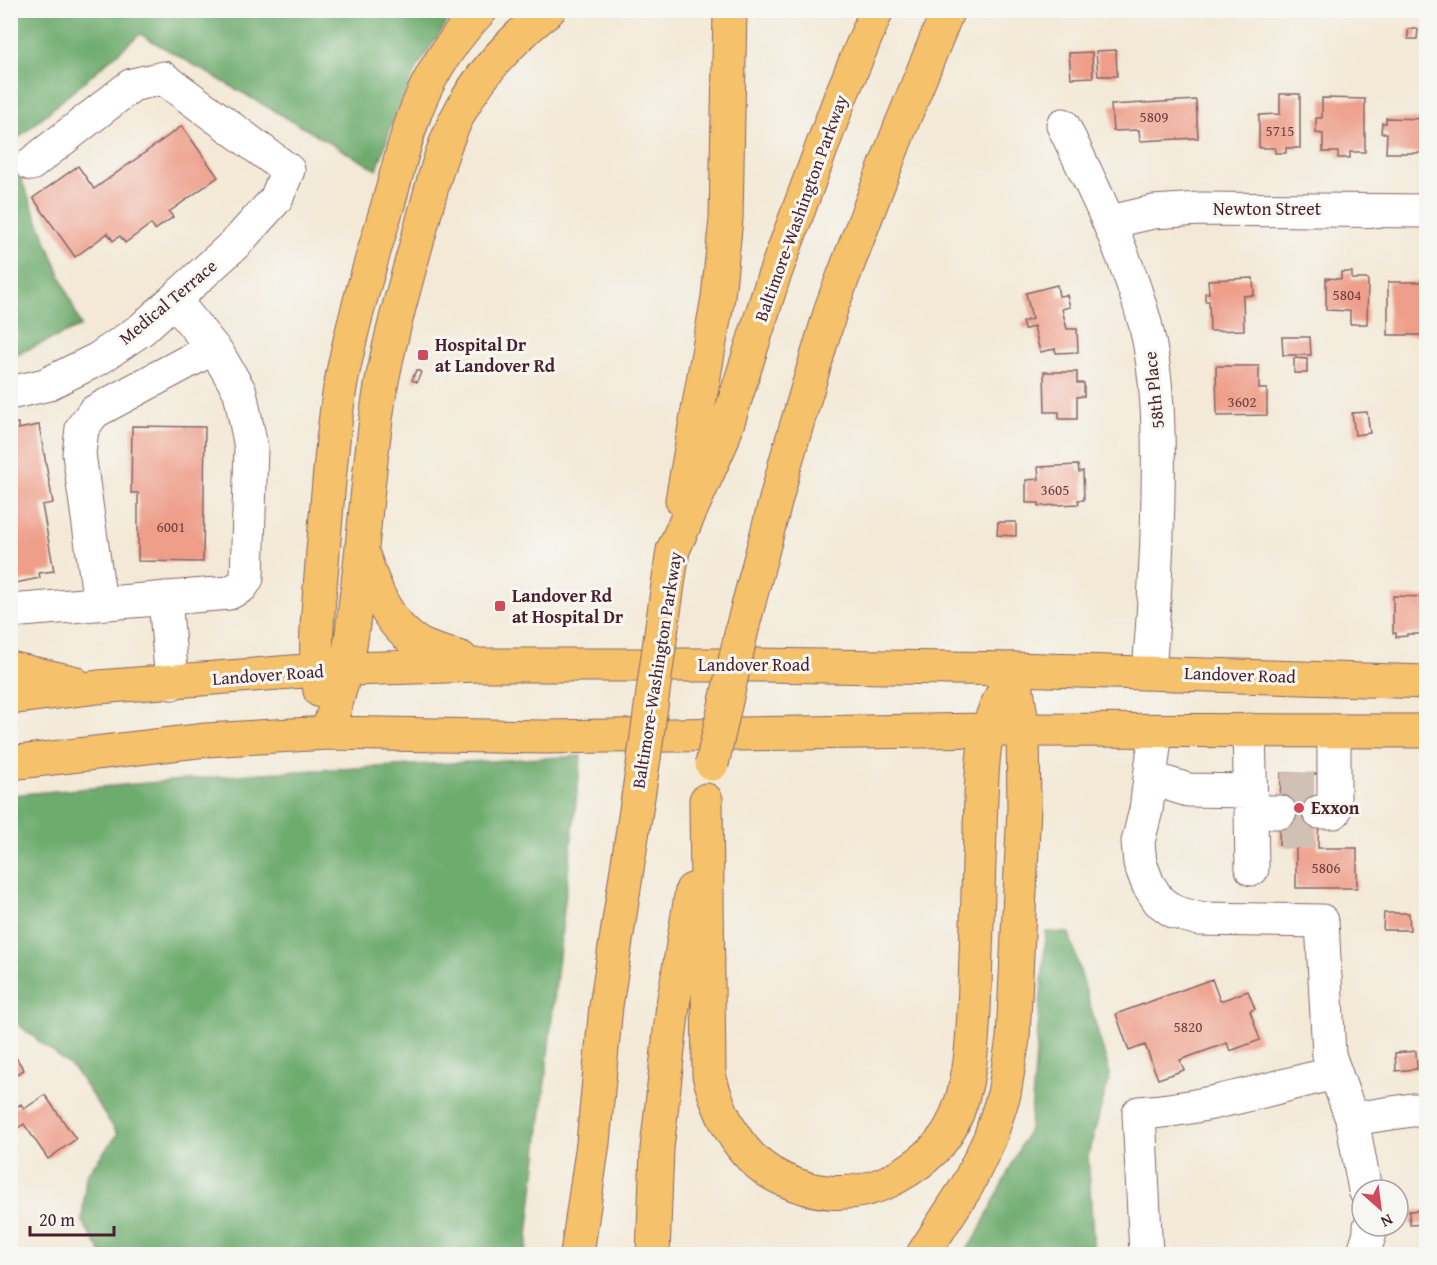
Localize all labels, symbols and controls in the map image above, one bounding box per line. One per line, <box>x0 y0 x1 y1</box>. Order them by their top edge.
street label: Baltimore-Washington Parkway <box>747 91 854 325</box>
house number: 5809 <box>1140 106 1168 127</box>
house number: 5715 <box>1266 120 1294 141</box>
street label: Newton Street <box>1213 195 1322 222</box>
street label: Medical Terrace <box>113 252 223 351</box>
house number: 5804 <box>1333 284 1361 305</box>
place label: Hospital Dr at Landover Rd <box>435 331 556 379</box>
marker: Hospital Dr at Landover Rd <box>416 348 430 362</box>
street label: 58th Place <box>1136 350 1171 430</box>
house number: 3602 <box>1228 391 1256 412</box>
house number: 3605 <box>1041 479 1069 500</box>
house number: 6001 <box>157 516 185 537</box>
street label: Baltimore-Washington Parkway <box>624 549 689 790</box>
place label: Landover Rd at Hospital Dr <box>512 582 624 630</box>
marker: Landover Rd at Hospital Dr <box>493 599 507 613</box>
street label: Landover Road <box>698 651 810 678</box>
street label: Landover Road <box>211 657 325 692</box>
street label: Landover Road <box>1184 659 1297 690</box>
place label: Exxon <box>1311 794 1360 821</box>
marker: Exxon <box>1292 801 1306 815</box>
house number: 5806 <box>1312 857 1340 878</box>
house number: 5820 <box>1174 1016 1202 1037</box>
north arrow <box>1350 1178 1410 1238</box>
scale bar <box>30 1199 114 1237</box>
text: 20 m <box>39 1206 75 1233</box>
text: N <box>1376 1208 1397 1234</box>

